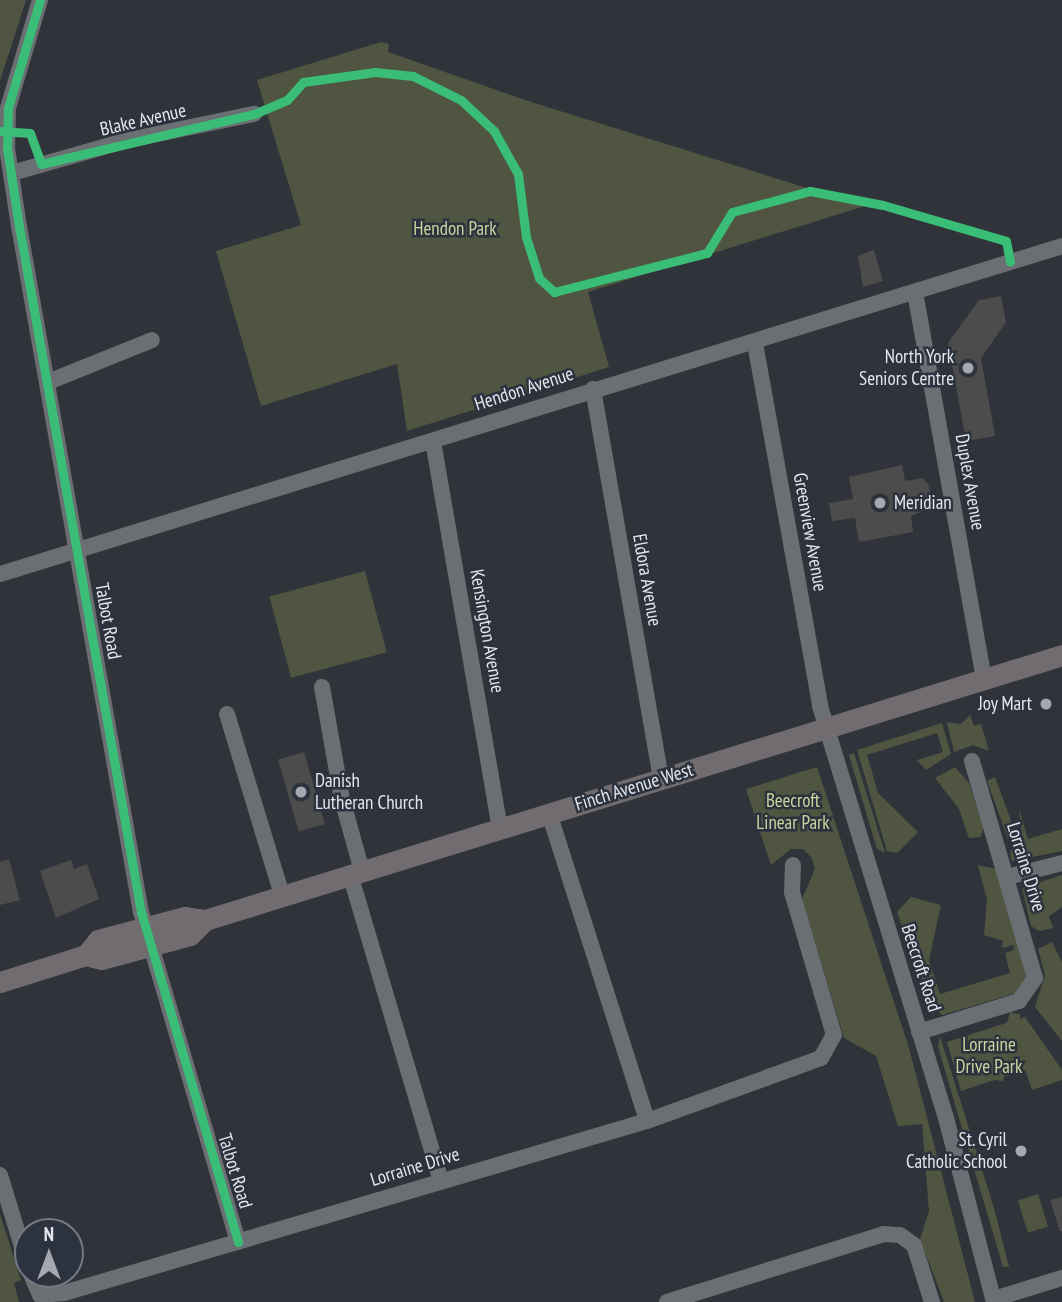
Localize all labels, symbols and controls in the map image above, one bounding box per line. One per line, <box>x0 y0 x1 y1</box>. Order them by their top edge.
street label: Blake Avenue <box>98 99 188 141</box>
park label: Hendon Park <box>413 218 497 240</box>
place label: North York Seniors Centre <box>859 346 954 390</box>
marker: North York Seniors Centre <box>960 360 976 376</box>
street label: Hendon Avenue <box>471 362 577 416</box>
street label: Duplex Avenue <box>950 432 990 532</box>
street label: Greenview Avenue <box>788 470 832 594</box>
place label: Meridian <box>894 492 952 514</box>
marker: Meridian <box>872 495 888 511</box>
street label: Eldora Avenue <box>628 532 666 628</box>
street label: Kensington Avenue <box>465 567 509 695</box>
street label: Talbot Road <box>90 581 126 661</box>
place label: Joy Mart <box>978 693 1032 715</box>
marker: Joy Mart <box>1038 696 1054 712</box>
street label: Finch Avenue West <box>572 758 696 816</box>
place label: Danish Lutheran Church <box>315 770 423 814</box>
marker: Danish Lutheran Church <box>293 784 309 800</box>
park label: Beecroft Linear Park <box>756 790 830 834</box>
street label: Lorraine Drive <box>1002 820 1050 914</box>
street label: Beecroft Road <box>896 921 946 1015</box>
park label: Lorraine Drive Park <box>956 1034 1022 1078</box>
place label: St. Cyril Catholic School <box>906 1129 1007 1173</box>
street label: Talbot Road <box>213 1131 257 1211</box>
street label: Lorraine Drive <box>368 1143 462 1191</box>
marker: St. Cyril Catholic School <box>1013 1143 1029 1159</box>
north arrow <box>14 1218 84 1288</box>
text: N <box>44 1222 54 1246</box>

